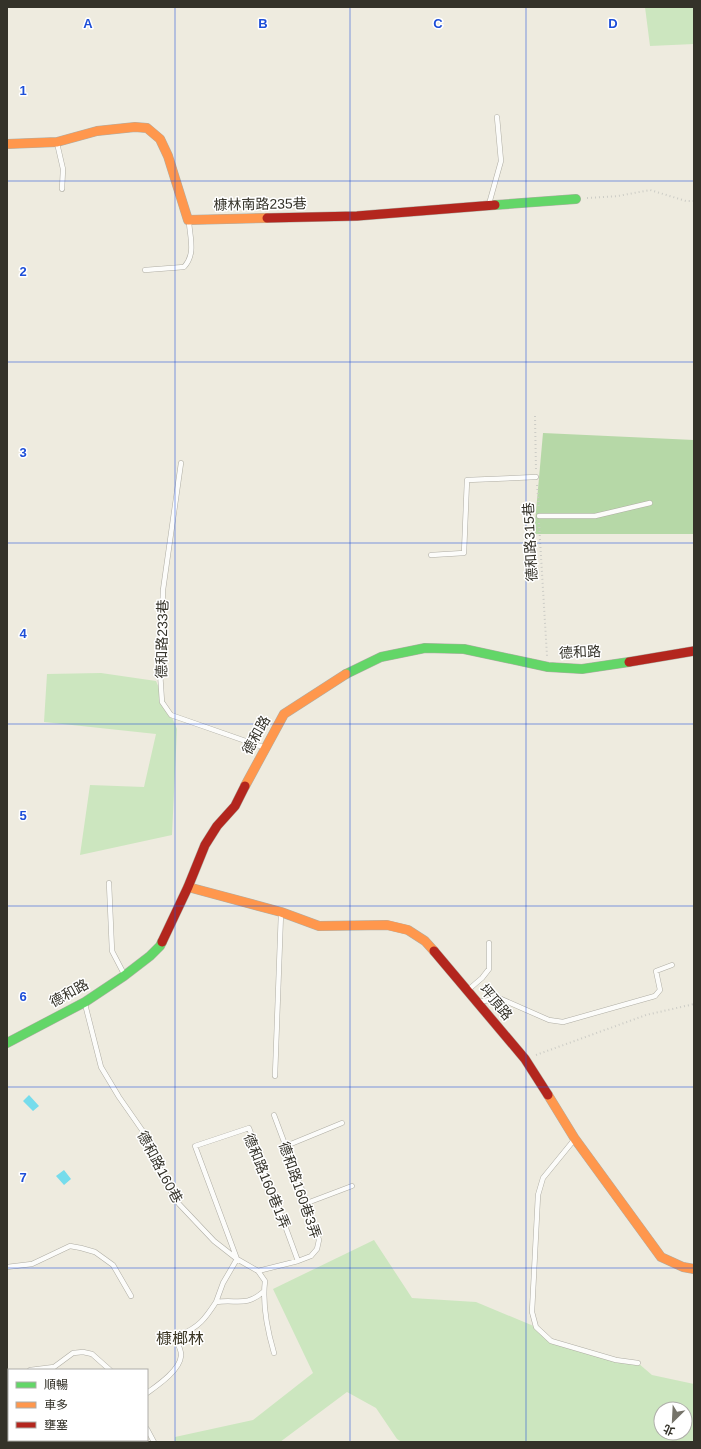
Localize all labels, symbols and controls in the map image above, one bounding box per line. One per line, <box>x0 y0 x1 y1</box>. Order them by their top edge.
text: A <box>83 16 93 31</box>
text: B <box>258 16 268 31</box>
text: C <box>433 16 443 31</box>
text: D <box>608 16 618 31</box>
text: 1 <box>19 83 27 98</box>
street label: 槺林南路235巷 <box>213 195 307 213</box>
text: 2 <box>19 264 27 279</box>
text: 3 <box>19 445 27 460</box>
street label: 德和路315巷 <box>520 502 540 582</box>
street label: 德和路233巷 <box>153 599 171 679</box>
text: 4 <box>19 626 27 641</box>
street label: 德和路 <box>559 643 601 661</box>
street label: 德和路 <box>239 713 273 757</box>
text: 5 <box>19 808 27 823</box>
street label: 德和路 <box>47 976 91 1010</box>
street label: 坪頂路 <box>476 981 516 1023</box>
text: 6 <box>19 989 27 1004</box>
street label: 德和路160巷 <box>134 1128 186 1206</box>
street label: 德和路160巷1弄 <box>241 1131 293 1231</box>
street label: 德和路160巷3弄 <box>276 1140 324 1240</box>
text: 7 <box>19 1170 27 1185</box>
district label: 槺榔林 <box>156 1330 204 1347</box>
legend <box>8 1369 148 1441</box>
text: 順暢 <box>44 1378 68 1392</box>
text: 車多 <box>44 1398 68 1412</box>
north arrow <box>653 1401 693 1441</box>
text: 壅塞 <box>44 1418 68 1432</box>
text: 北 <box>661 1422 676 1438</box>

